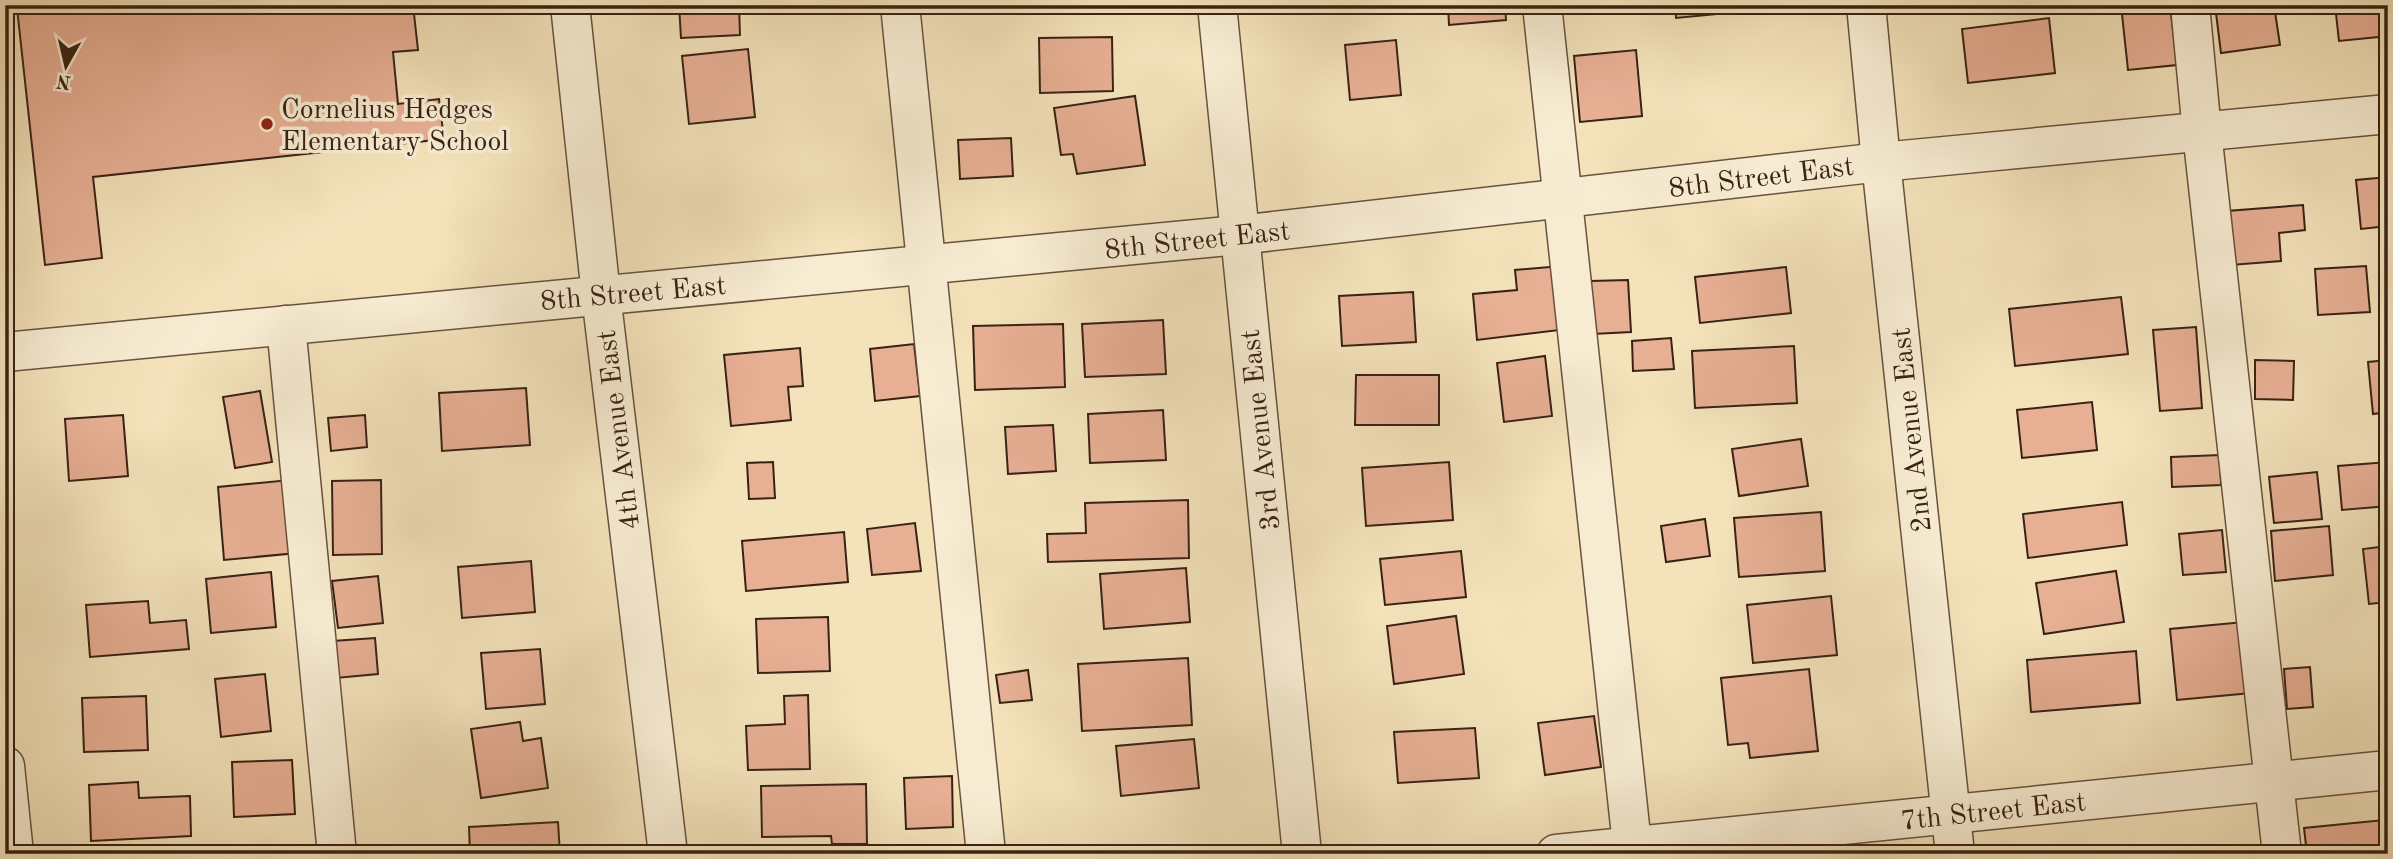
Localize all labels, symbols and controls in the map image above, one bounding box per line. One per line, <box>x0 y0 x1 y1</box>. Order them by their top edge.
north arrow <box>32 32 102 102</box>
text: N <box>55 70 72 91</box>
place label: Cornelius Hedges Elementary School <box>281 97 509 157</box>
marker: Cornelius Hedges Elementary School <box>259 116 275 132</box>
street label: 8th Street East <box>1667 154 1856 204</box>
street label: 8th Street East <box>1103 218 1291 266</box>
street label: 8th Street East <box>539 273 727 317</box>
street label: 2nd Avenue East <box>1888 326 1938 533</box>
street label: 4th Avenue East <box>594 328 646 531</box>
street label: 3rd Avenue East <box>1237 328 1286 532</box>
street label: 7th Street East <box>1899 789 2087 837</box>

